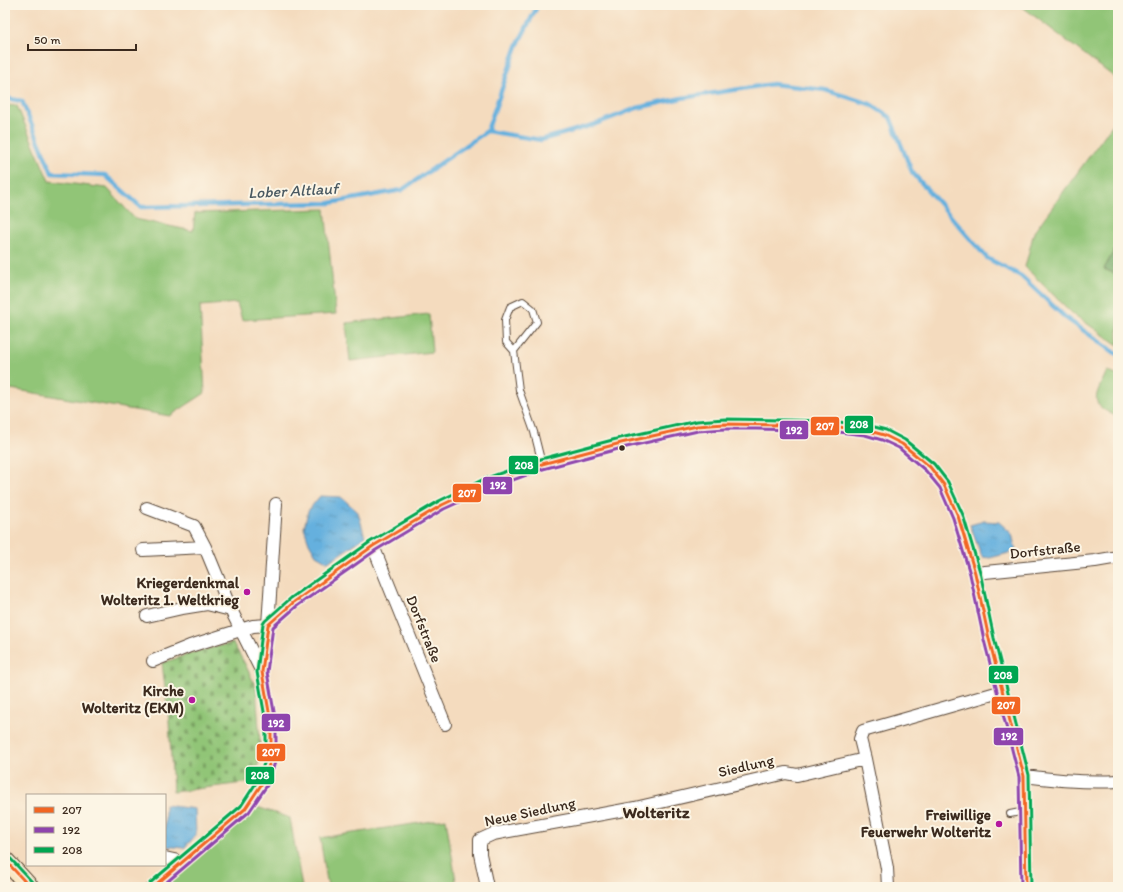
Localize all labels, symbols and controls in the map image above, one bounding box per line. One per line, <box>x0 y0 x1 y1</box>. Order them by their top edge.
scale bar <box>28 26 136 52</box>
text: 50 m <box>34 33 60 47</box>
water label: Lober Altlauf <box>247 178 342 202</box>
line badge: 208 <box>844 415 874 434</box>
line badge: 207 <box>810 416 840 436</box>
text: 208 <box>850 418 868 431</box>
line badge: 192 <box>779 420 809 440</box>
text: 207 <box>816 420 835 433</box>
text: 192 <box>786 424 803 437</box>
unlabelled marker <box>617 443 627 453</box>
line badge: 208 <box>508 455 539 475</box>
text: 208 <box>515 459 533 472</box>
line badge: 192 <box>482 476 513 495</box>
text: 192 <box>490 479 507 492</box>
line badge: 207 <box>452 483 482 503</box>
text: 207 <box>458 487 477 500</box>
street label: Dorfstraße <box>1009 537 1081 563</box>
place label: Kriegerdenkmal Wolteritz 1. Weltkrieg <box>101 574 240 610</box>
marker: Kriegerdenkmal Wolteritz 1. Weltkrieg <box>242 587 252 597</box>
street label: Dorfstraße <box>402 593 446 665</box>
line badge: 208 <box>988 665 1019 684</box>
text: 208 <box>994 669 1012 682</box>
place label: Kirche Wolteritz (EKM) <box>82 682 184 718</box>
marker: Kirche Wolteritz (EKM) <box>187 695 197 705</box>
line badge: 207 <box>991 696 1021 715</box>
text: 207 <box>997 699 1016 712</box>
line badge: 192 <box>261 713 291 732</box>
text: 192 <box>268 717 285 730</box>
line badge: 192 <box>993 727 1024 746</box>
text: 192 <box>1001 730 1018 743</box>
line badge: 207 <box>256 743 286 762</box>
text: 207 <box>262 746 281 759</box>
street label: Siedlung <box>716 751 776 781</box>
line badge: 208 <box>245 766 275 785</box>
text: 208 <box>251 769 269 782</box>
legend <box>26 794 166 866</box>
street label: Neue Siedlung <box>483 794 577 830</box>
district label: Wolteritz <box>622 802 690 822</box>
text: 207 <box>62 803 82 817</box>
place label: Freiwillige Feuerwehr Wolteritz <box>861 806 992 841</box>
marker: Freiwillige Feuerwehr Wolteritz <box>994 819 1004 829</box>
text: 192 <box>62 823 81 837</box>
text: 208 <box>62 843 83 857</box>

